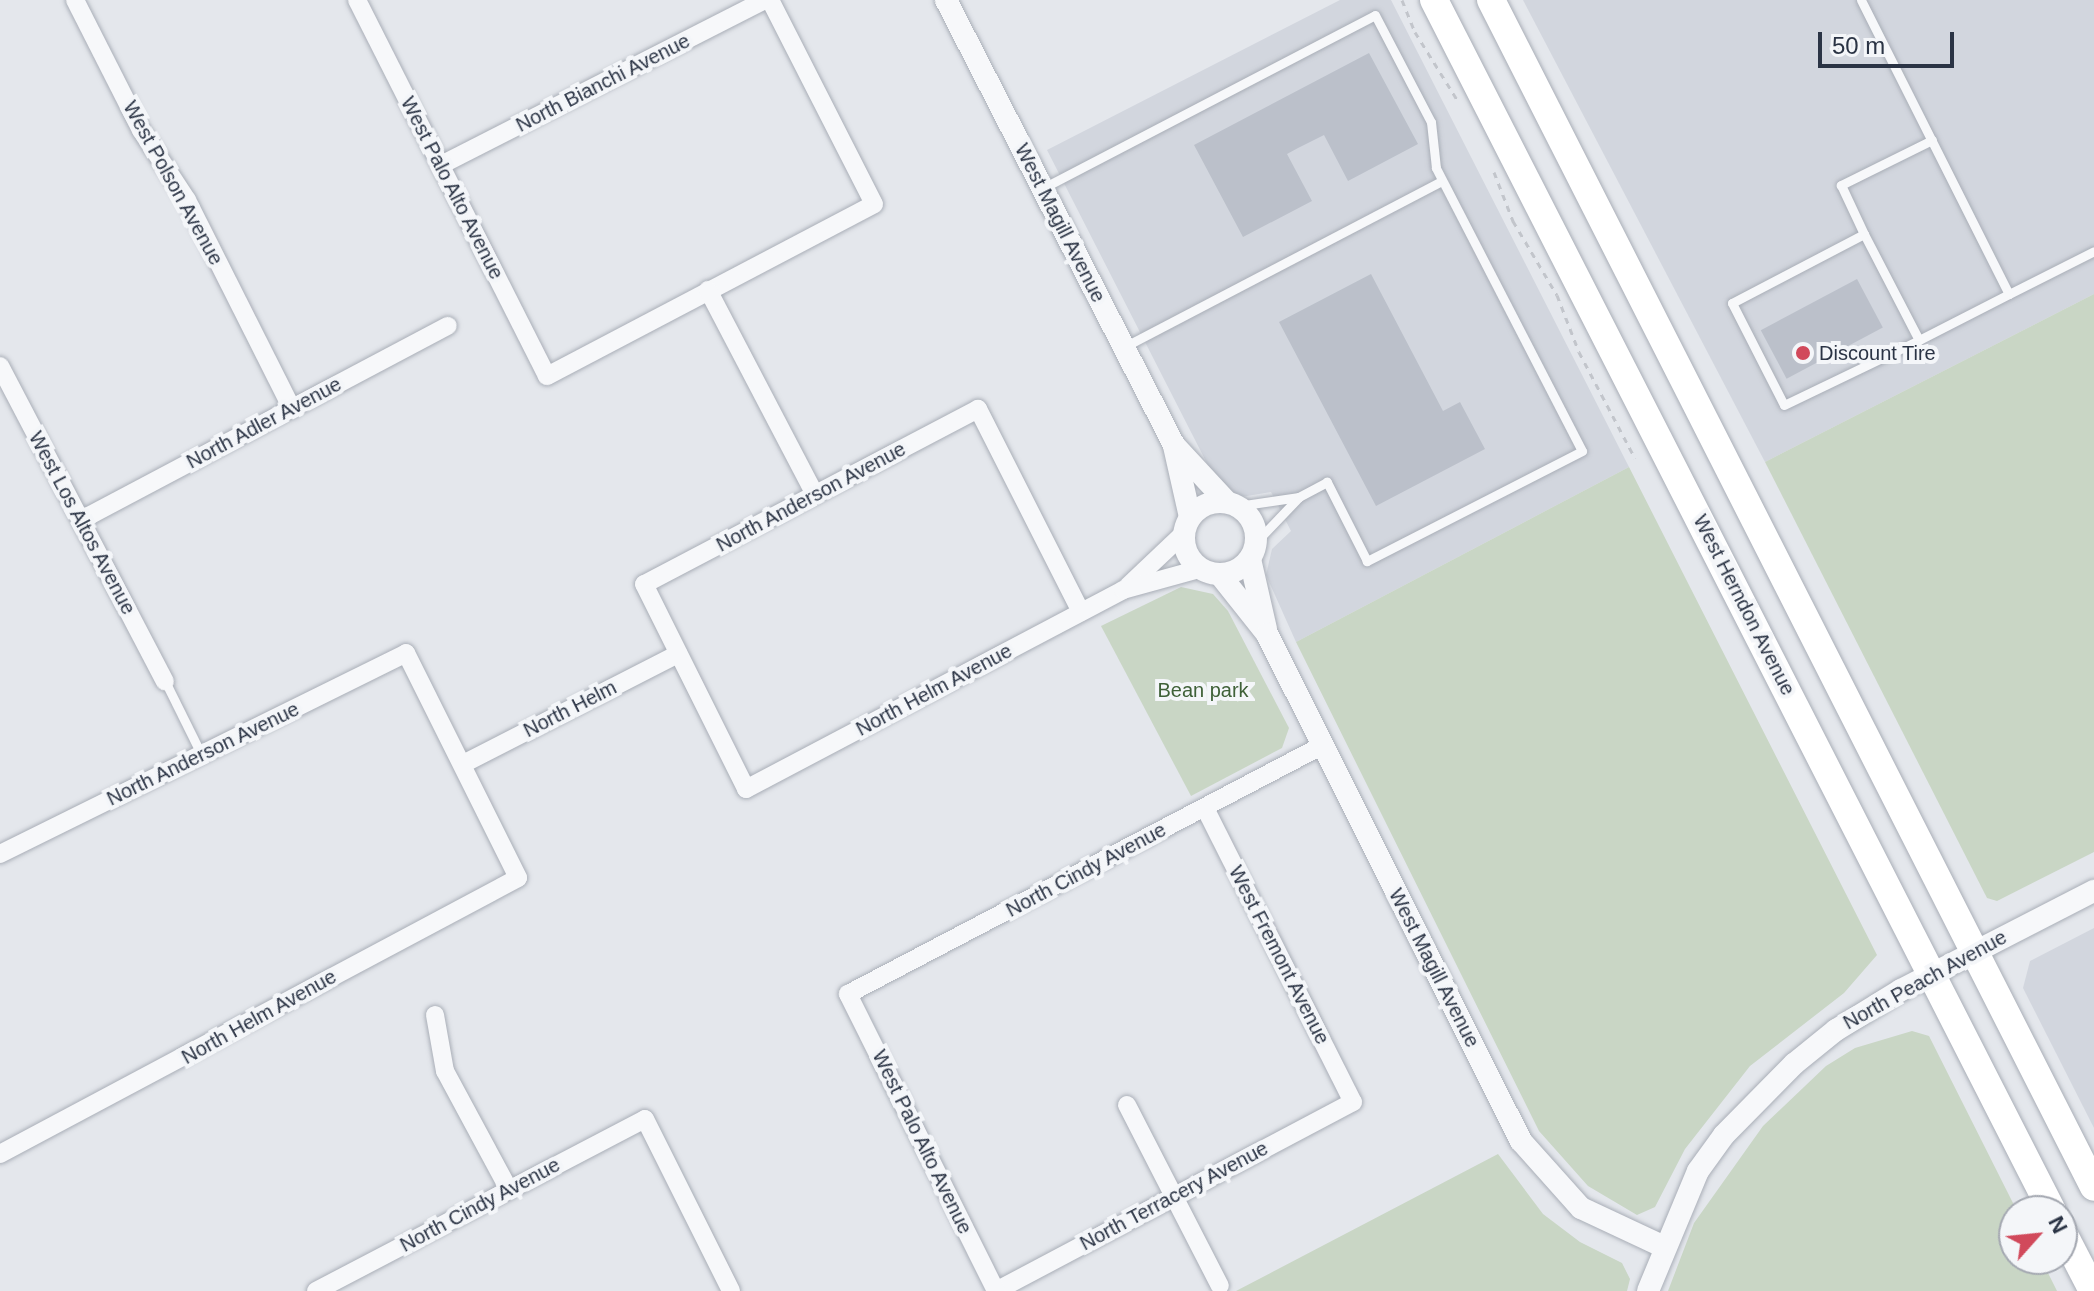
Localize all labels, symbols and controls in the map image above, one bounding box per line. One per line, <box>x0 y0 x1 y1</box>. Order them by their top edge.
scale bar <box>1822 16 1958 66</box>
street label: North Bianchi Avenue <box>512 28 694 138</box>
text: 50 m <box>1832 32 1885 59</box>
street label: West Palo Alto Avenue <box>395 92 509 284</box>
street label: West Polson Avenue <box>118 96 228 270</box>
street label: West Magill Avenue <box>1009 139 1111 307</box>
place label: Discount Tire <box>1819 341 1936 365</box>
marker: Discount Tire <box>1794 344 1812 362</box>
street label: North Adler Avenue <box>181 372 347 474</box>
street label: West Los Altos Avenue <box>23 426 141 620</box>
street label: North Anderson Avenue <box>711 436 911 558</box>
street label: West Herndon Avenue <box>1688 510 1800 700</box>
street label: North Helm Avenue <box>851 639 1017 741</box>
street label: North Helm <box>519 675 621 743</box>
park label: Bean park <box>1157 678 1249 702</box>
street label: North Anderson Avenue <box>102 697 304 811</box>
street label: North Cindy Avenue <box>1002 817 1170 923</box>
street label: West Fremont Avenue <box>1223 861 1335 1049</box>
street label: West Magill Avenue <box>1383 884 1485 1052</box>
street label: North Peach Avenue <box>1839 925 2011 1035</box>
street label: North Helm Avenue <box>177 964 341 1070</box>
street label: West Palo Alto Avenue <box>867 1045 977 1239</box>
street label: North Terracery Avenue <box>1075 1136 1273 1256</box>
street label: North Cindy Avenue <box>396 1152 564 1258</box>
north arrow <box>1998 1195 2078 1275</box>
text: N <box>2043 1212 2073 1238</box>

